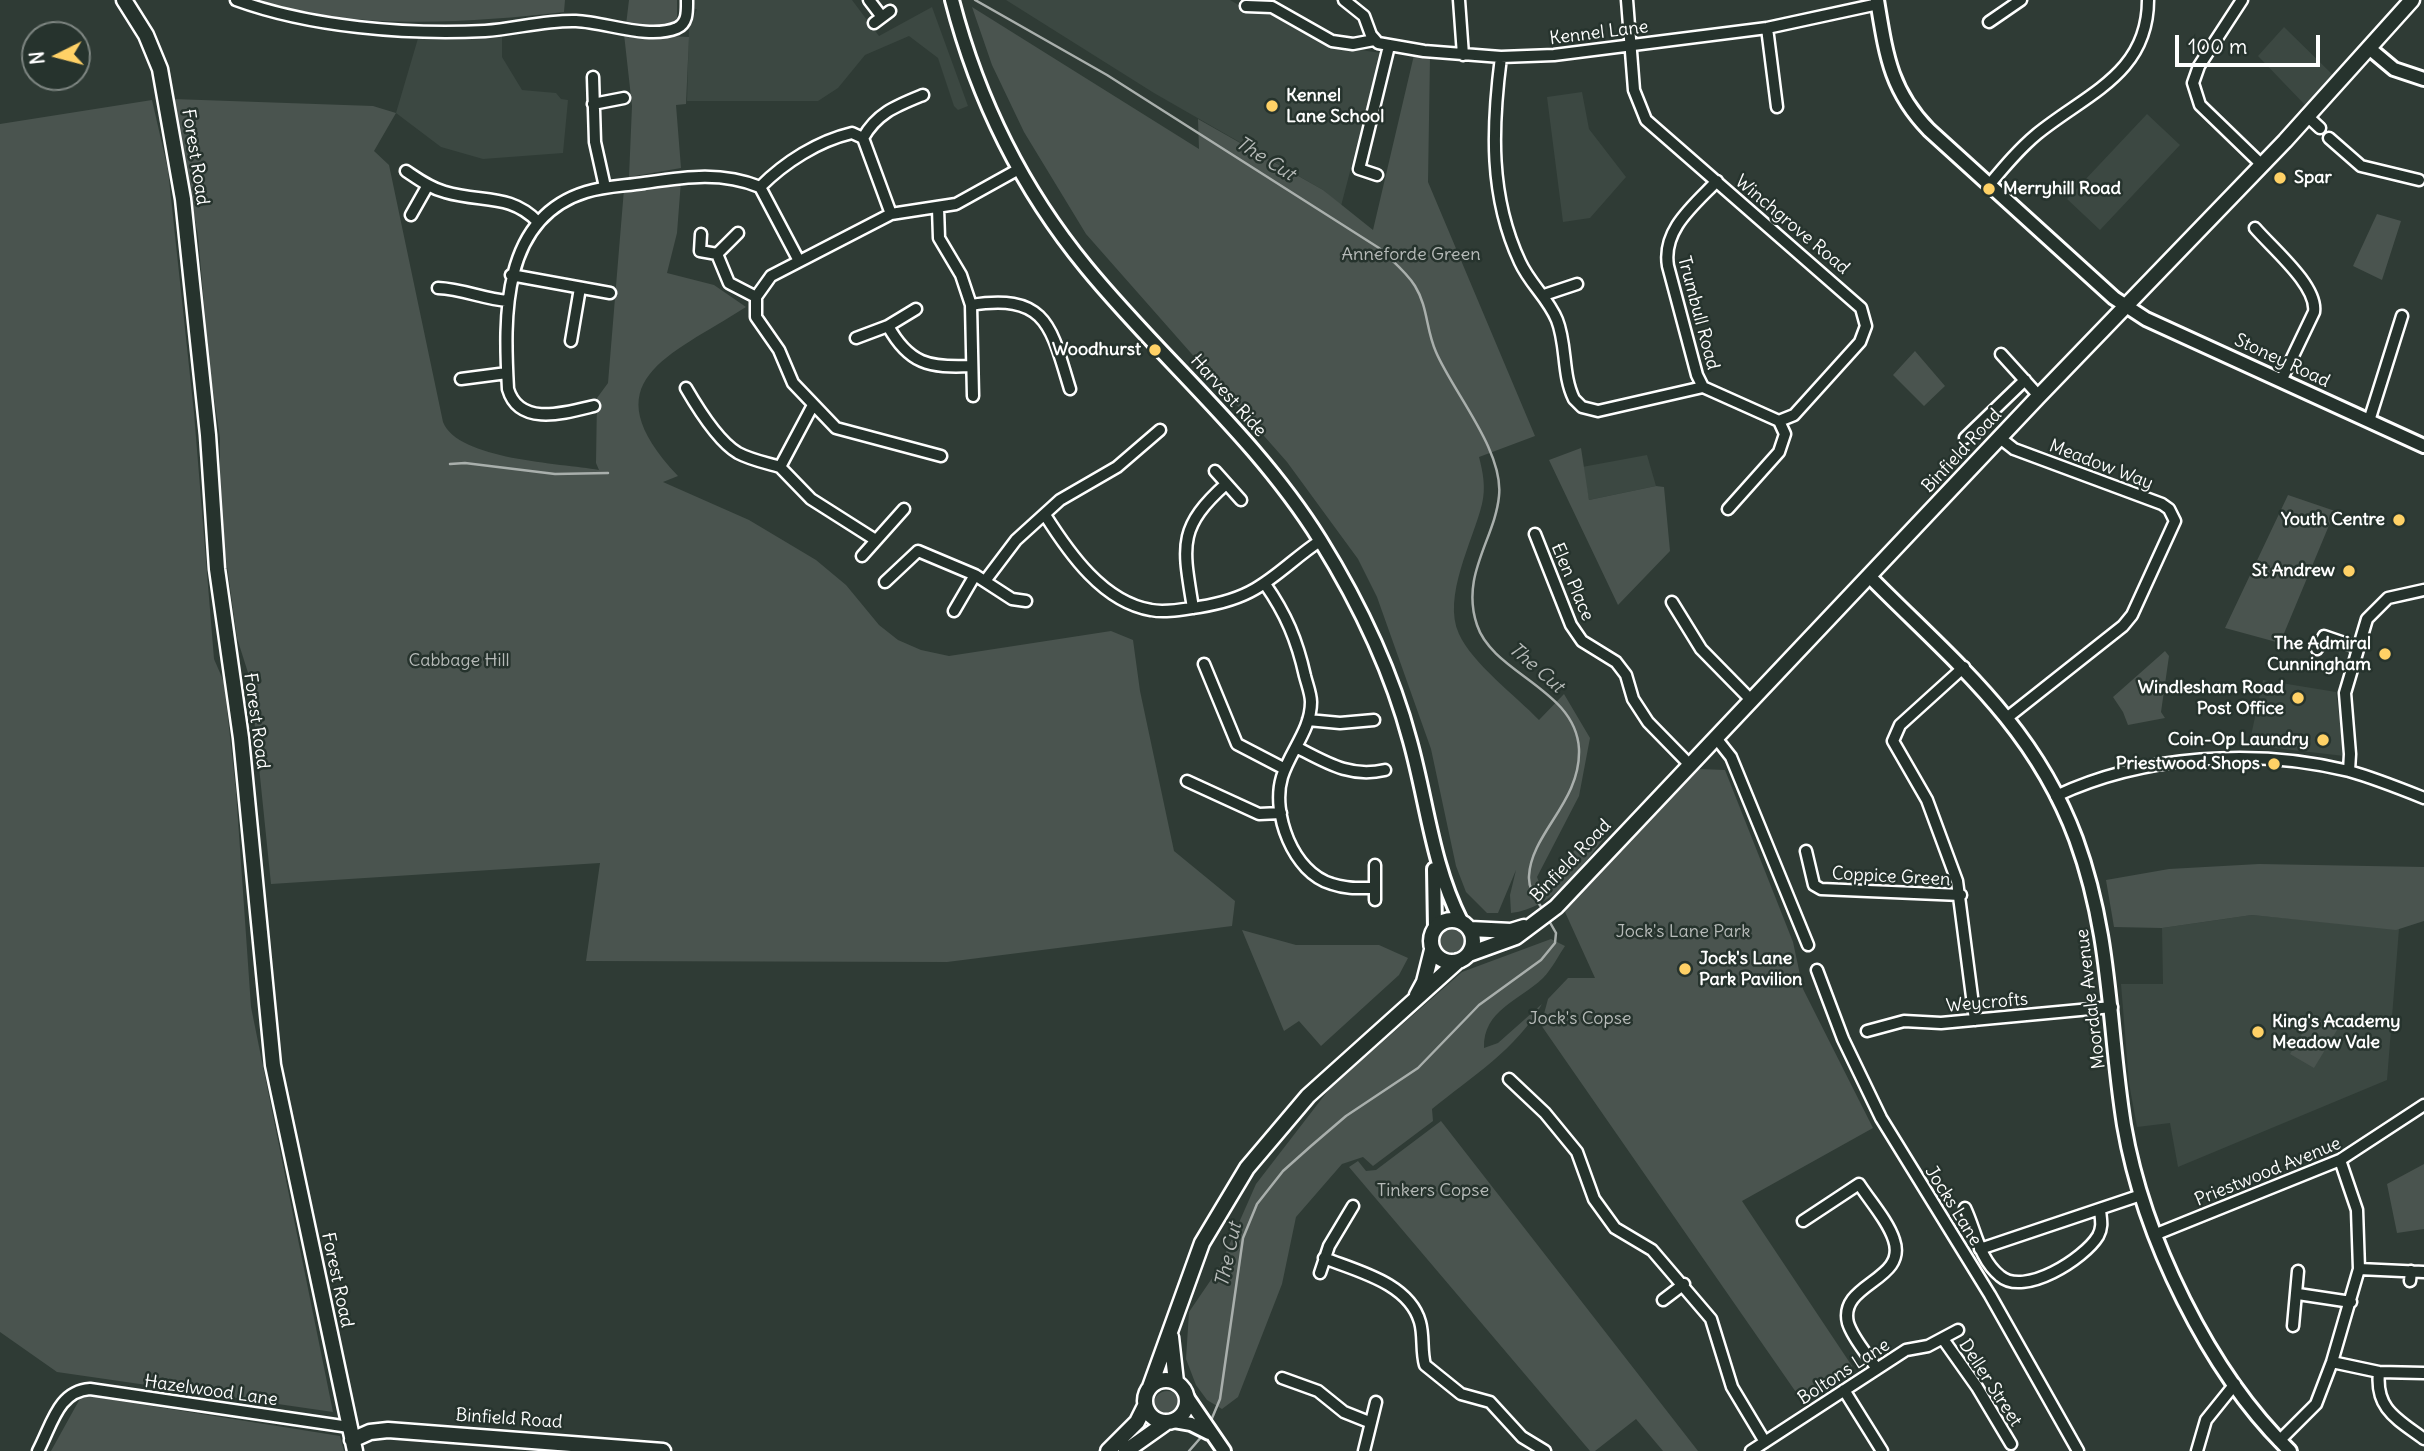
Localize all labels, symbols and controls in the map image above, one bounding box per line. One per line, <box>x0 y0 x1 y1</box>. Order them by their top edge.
street label: Kennel Lane <box>1548 16 1650 50</box>
north arrow <box>21 21 91 91</box>
scale bar <box>2179 21 2324 65</box>
text: 100 m <box>2188 33 2247 60</box>
text: N <box>24 50 50 66</box>
place label: Kennel Lane School <box>1286 85 1384 128</box>
marker: Kennel Lane School <box>1264 98 1280 114</box>
street label: Forest Road <box>177 108 213 206</box>
water label: The Cut <box>1231 132 1299 186</box>
place label: Spar <box>2294 167 2332 189</box>
marker: Spar <box>2272 170 2288 186</box>
street label: Winchgrove Road <box>1730 171 1854 279</box>
place label: Merryhill Road <box>2003 178 2121 200</box>
marker: Merryhill Road <box>1981 181 1997 197</box>
park label: Anneforde Green <box>1341 244 1481 266</box>
street label: Trumbull Road <box>1672 254 1724 372</box>
street label: Stoney Road <box>2231 330 2333 392</box>
place label: Woodhurst <box>1052 339 1141 361</box>
marker: Woodhurst <box>1147 342 1163 358</box>
street label: Harvest Ride <box>1185 350 1271 442</box>
street label: Binfield Road <box>1918 405 2006 497</box>
street label: Meadow Way <box>2046 435 2156 495</box>
place label: Youth Centre <box>2281 509 2385 531</box>
marker: Youth Centre <box>2391 512 2407 528</box>
street label: Elen Place <box>1546 540 1598 624</box>
place label: St Andrew <box>2252 560 2335 582</box>
marker: St Andrew <box>2341 563 2357 579</box>
place label: The Admiral Cunningham <box>2267 633 2371 676</box>
water label: The Cut <box>1504 638 1568 698</box>
marker: The Admiral Cunningham <box>2377 646 2393 662</box>
park label: Cabbage Hill <box>408 650 510 672</box>
street label: Forest Road <box>239 672 273 770</box>
place label: Windlesham Road Post Office <box>2138 677 2284 720</box>
marker: Windlesham Road Post Office <box>2290 690 2306 706</box>
place label: Coin-Op Laundry <box>2168 729 2309 751</box>
marker: Coin-Op Laundry <box>2315 732 2331 748</box>
place label: Priestwood Shops <box>2116 753 2260 775</box>
marker: Priestwood Shops <box>2266 756 2282 772</box>
street label: Binfield Road <box>1526 815 1616 907</box>
street label: Coppice Green <box>1831 863 1951 891</box>
park label: Jock's Lane Park <box>1616 921 1750 943</box>
street label: Moordale Avenue <box>2072 928 2110 1070</box>
place label: Jock's Lane Park Pavilion <box>1699 948 1802 990</box>
marker: Jock's Lane Park Pavilion <box>1677 961 1693 977</box>
street label: Weycrofts <box>1945 989 2029 1017</box>
park label: Jock's Copse <box>1528 1008 1632 1030</box>
place label: King's Academy Meadow Vale <box>2272 1011 2400 1054</box>
marker: King's Academy Meadow Vale <box>2250 1024 2266 1040</box>
street label: Priestwood Avenue <box>2192 1133 2344 1211</box>
street label: Jocks Lane <box>1920 1162 1986 1250</box>
park label: Tinkers Copse <box>1377 1180 1489 1202</box>
water label: The Cut <box>1211 1221 1247 1289</box>
street label: Forest Road <box>316 1230 358 1330</box>
street label: Boltons Lane <box>1794 1334 1894 1410</box>
street label: Deller Street <box>1954 1335 2026 1431</box>
street label: Hazelwood Lane <box>143 1371 279 1411</box>
street label: Binfield Road <box>455 1404 563 1434</box>

